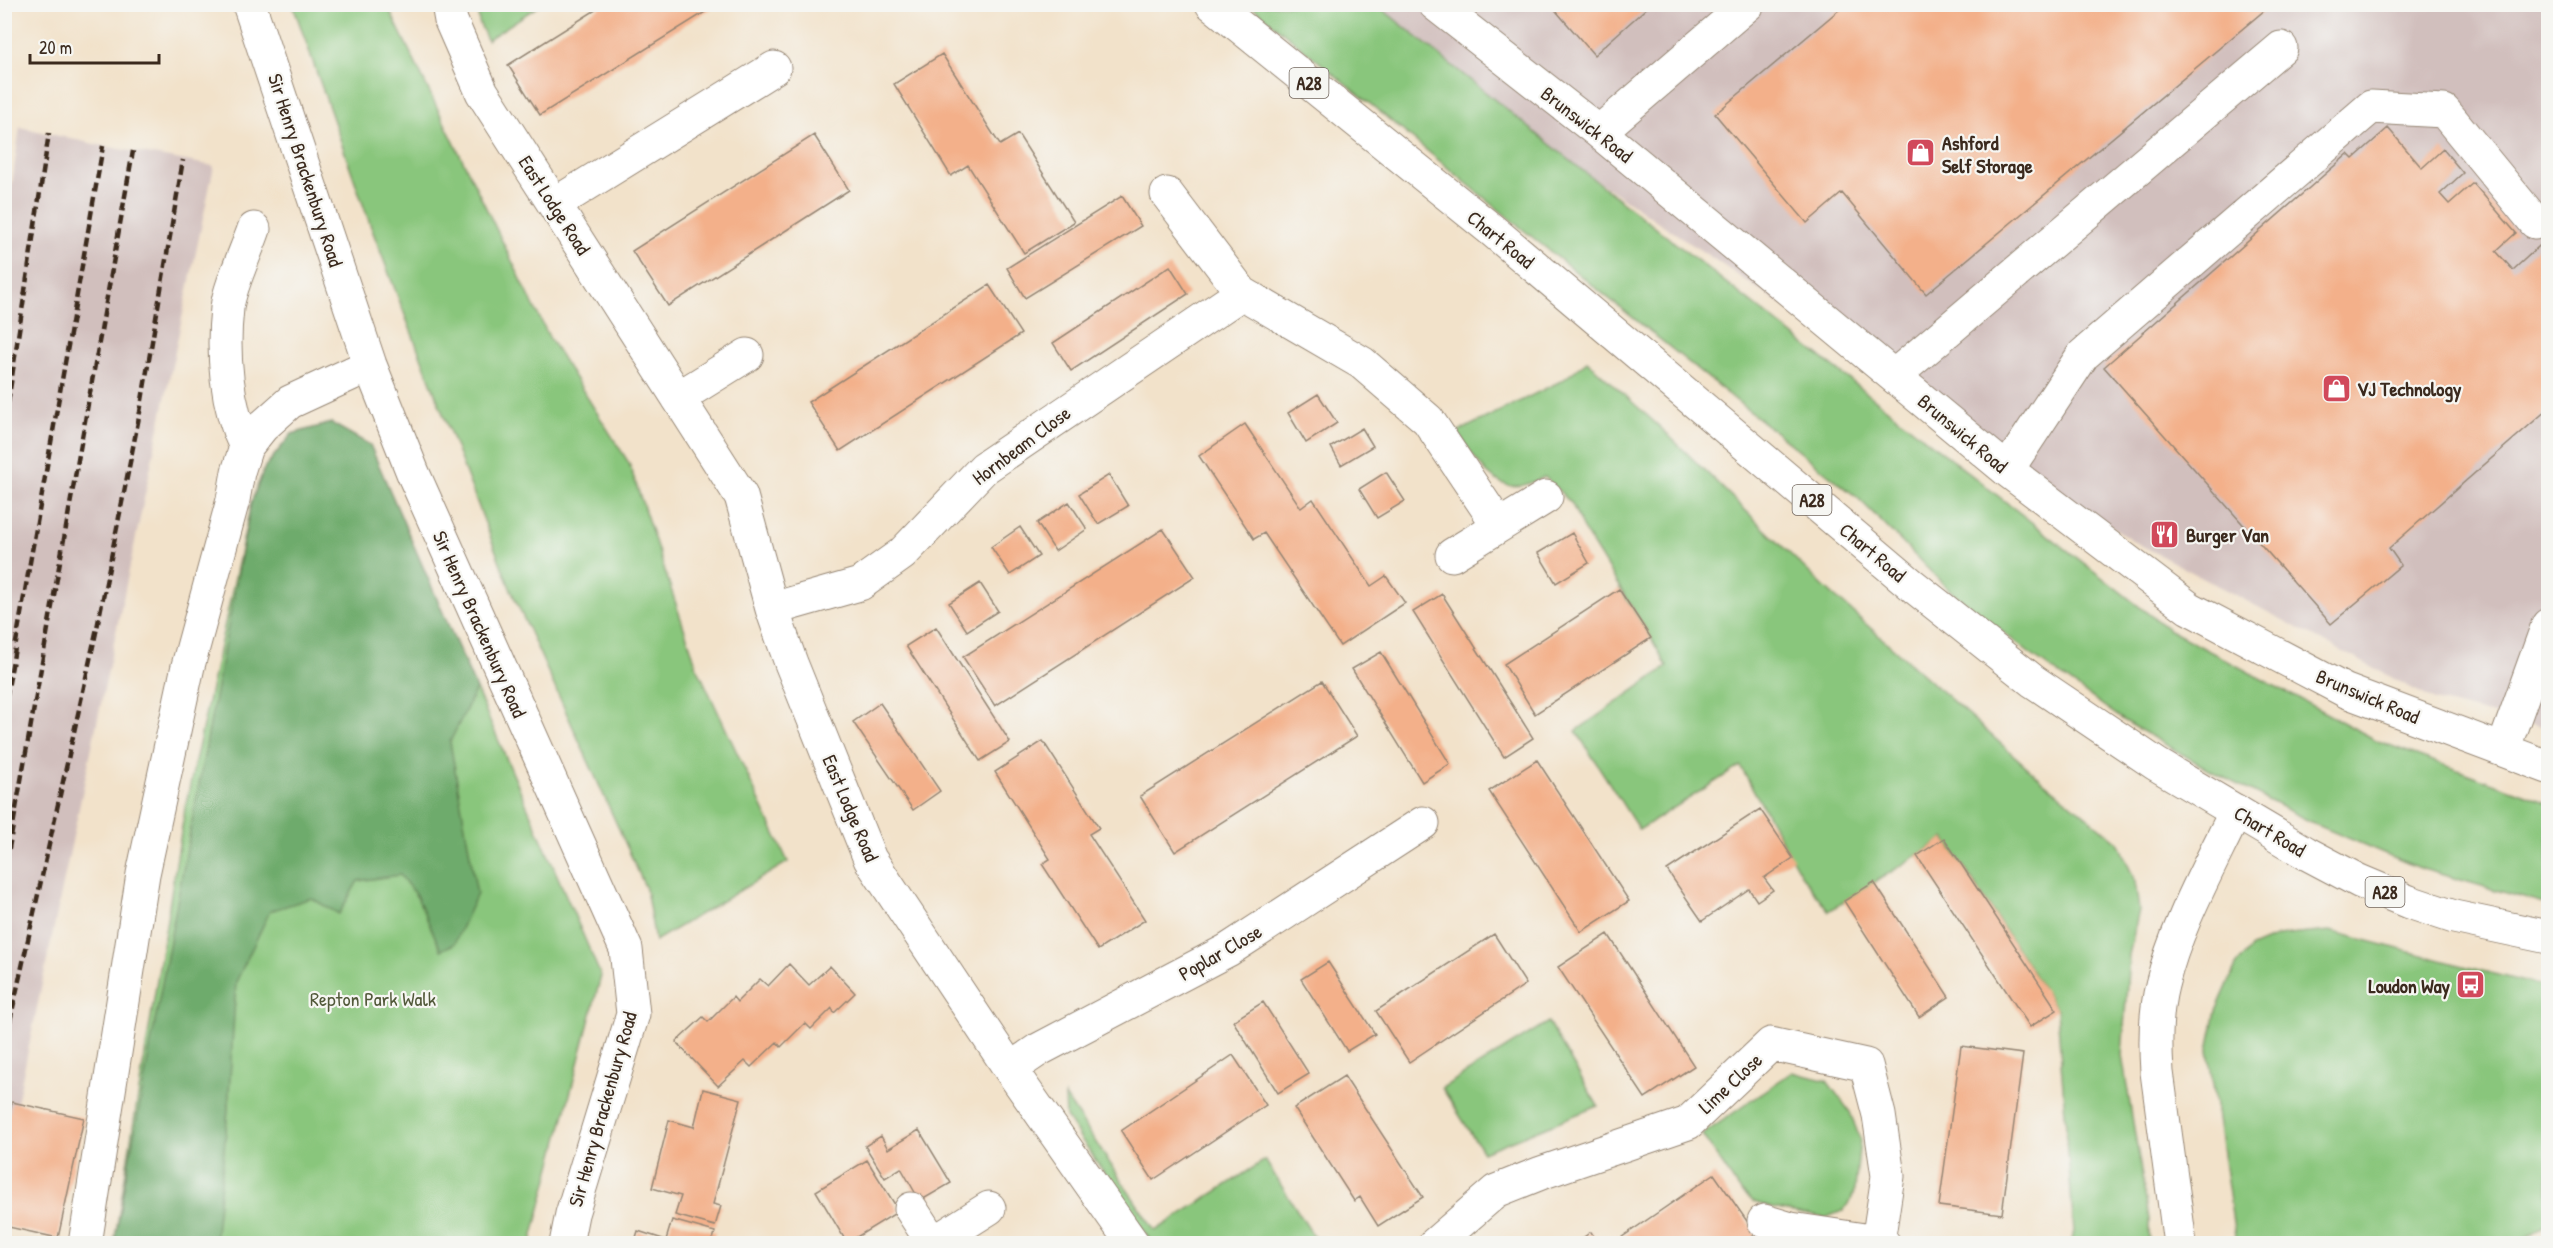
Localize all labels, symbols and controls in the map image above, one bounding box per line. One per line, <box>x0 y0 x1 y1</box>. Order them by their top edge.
scale bar <box>30 27 159 65</box>
text: 20 m <box>39 35 72 60</box>
road number: A28 <box>1290 68 1328 98</box>
street label: Sir Henry Brackenbury Road <box>262 70 350 270</box>
street label: Brunswick Road <box>1535 80 1639 169</box>
place label: Ashford Self Storage <box>1942 129 2033 180</box>
shop icon: Ashford Self Storage <box>1905 137 1937 169</box>
street label: East Lodge Road <box>513 150 597 260</box>
street label: Chart Road <box>1462 204 1540 275</box>
shop icon: VJ Technology <box>2320 372 2352 404</box>
place label: VJ Technology <box>2357 375 2462 403</box>
street label: Brunswick Road <box>1912 387 2014 479</box>
street label: Hornbeam Close <box>966 399 1076 491</box>
road number: A28 <box>1792 485 1832 515</box>
street label: Chart Road <box>1834 516 1912 588</box>
restaurant icon: Burger Van <box>2149 518 2181 550</box>
place label: Burger Van <box>2186 521 2269 549</box>
street label: Sir Henry Brackenbury Road <box>427 526 533 722</box>
street label: Brunswick Road <box>2312 662 2424 730</box>
street label: East Lodge Road <box>816 751 886 866</box>
street label: Chart Road <box>2229 799 2311 863</box>
road number: A28 <box>2366 877 2404 907</box>
street label: Poplar Close <box>1174 917 1266 987</box>
bus stop icon: Loudon Way <box>2455 969 2487 1001</box>
place label: Loudon Way <box>2368 972 2451 1000</box>
park label: Repton Park Walk <box>310 985 436 1012</box>
street label: Sir Henry Brackenbury Road <box>561 1008 643 1210</box>
street label: Lime Close <box>1692 1046 1768 1120</box>

